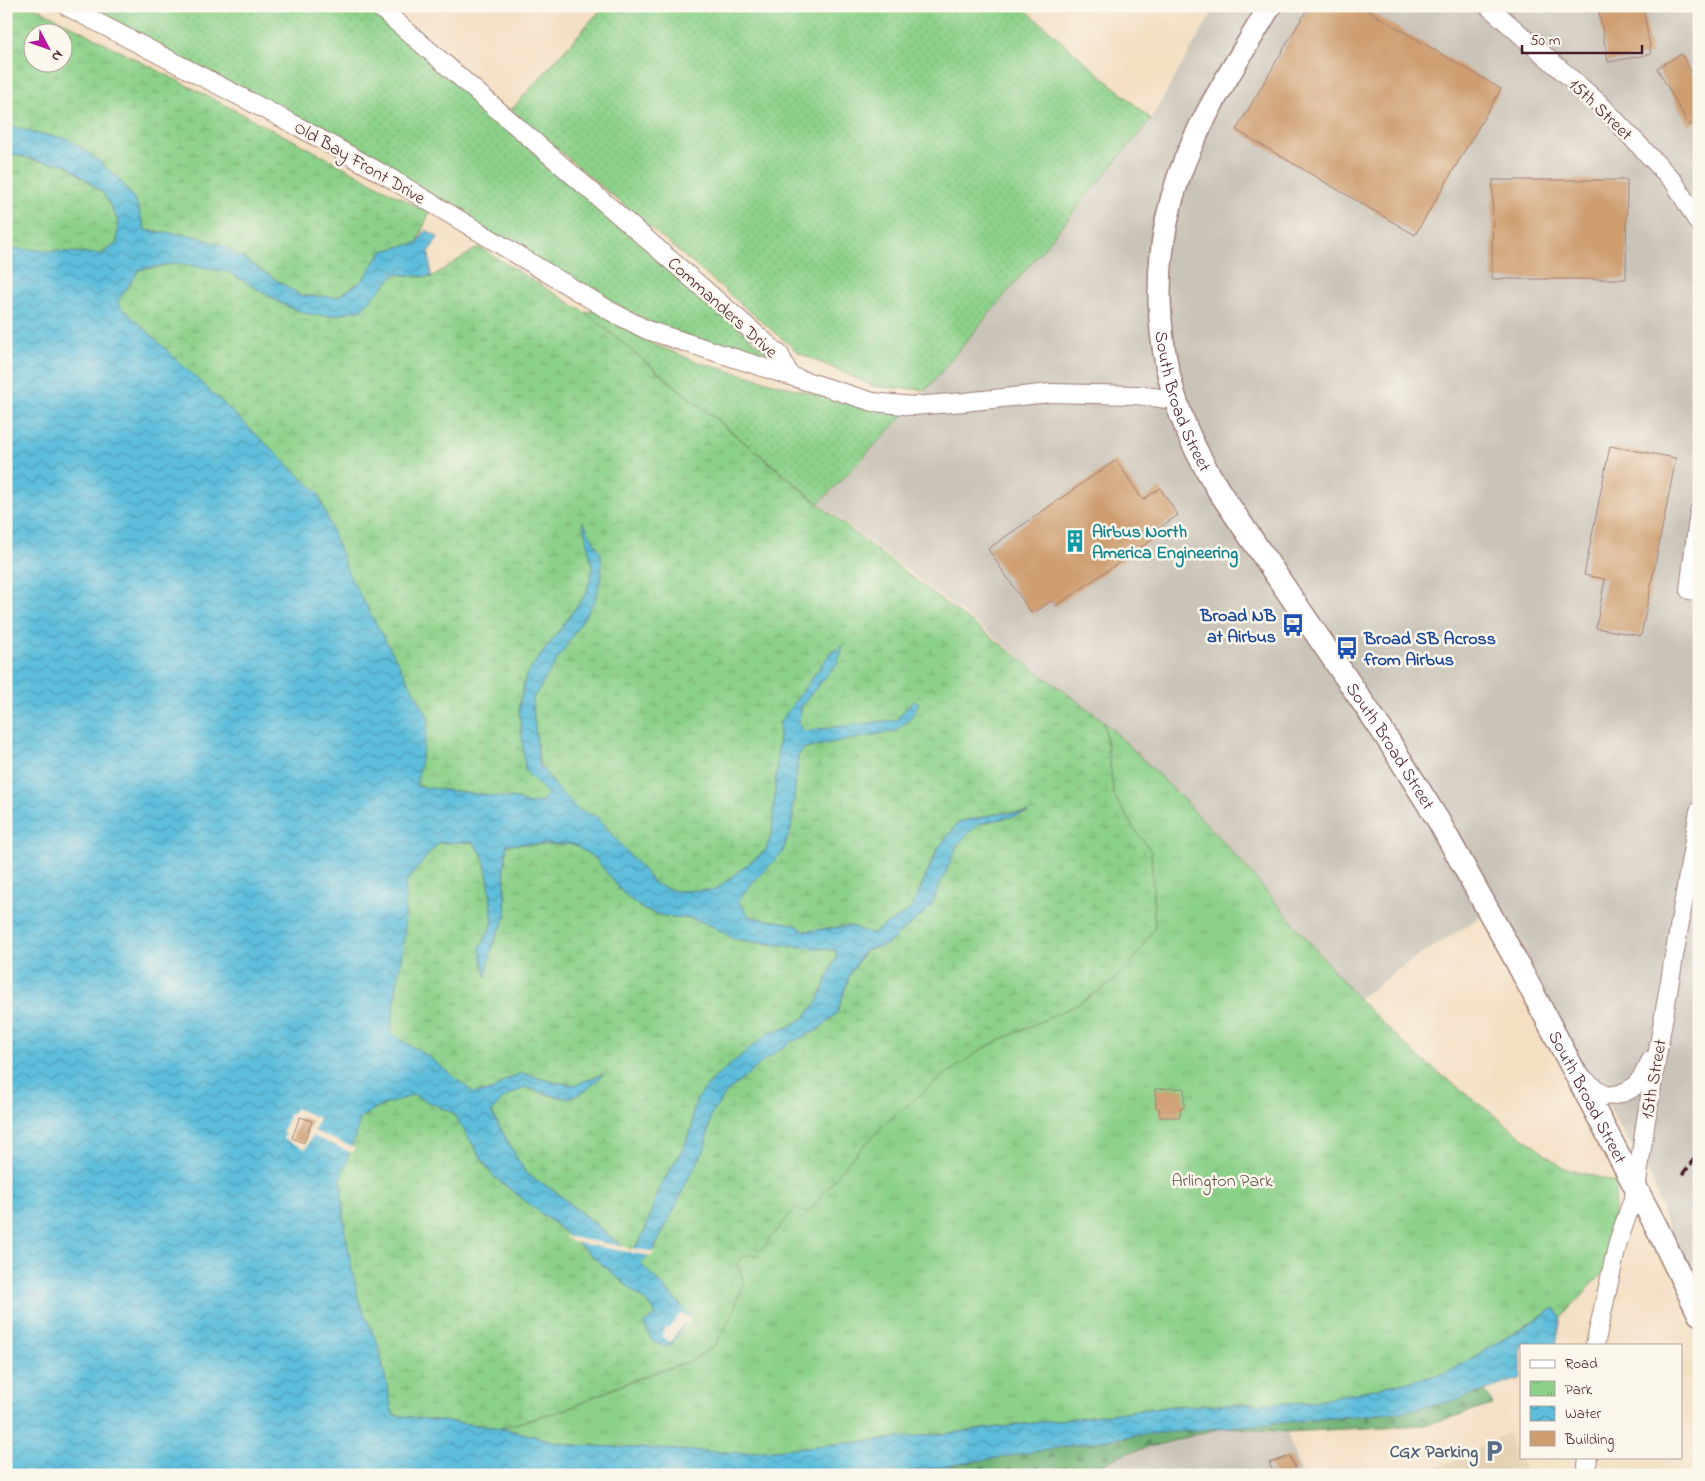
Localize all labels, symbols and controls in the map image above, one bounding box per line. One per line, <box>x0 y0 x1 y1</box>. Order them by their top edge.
north arrow <box>22 22 72 72</box>
scale bar <box>1522 22 1642 54</box>
text: 50 m <box>1530 30 1561 52</box>
text: N <box>46 45 68 66</box>
street label: 15th Street <box>1562 73 1638 148</box>
street label: Old Bay Front Drive <box>288 115 430 212</box>
street label: Commanders Drive <box>661 252 783 366</box>
street label: South Broad Street <box>1147 330 1216 477</box>
place label: Airbus North America Engineering <box>1092 520 1238 568</box>
building icon: Airbus North America Engineering <box>1062 528 1088 554</box>
place label: Broad NB at Airbus <box>1199 604 1276 651</box>
bus stop icon: Broad NB at Airbus <box>1280 612 1306 638</box>
place label: Broad SB Across from Airbus <box>1363 627 1496 674</box>
bus stop icon: Broad SB Across from Airbus <box>1334 635 1360 661</box>
street label: South Broad Street <box>1338 678 1440 816</box>
street label: South Broad Street <box>1540 1027 1632 1169</box>
street label: 15th Street <box>1635 1037 1675 1121</box>
park label: Arlington Park <box>1171 1169 1273 1196</box>
legend <box>1520 1344 1682 1458</box>
text: Road <box>1565 1353 1598 1375</box>
text: Park <box>1565 1379 1593 1401</box>
text: Water <box>1565 1403 1601 1425</box>
text: Building <box>1564 1429 1614 1452</box>
parking icon: CGX Parking <box>1481 1438 1507 1464</box>
place label: CGX Parking <box>1390 1440 1478 1467</box>

